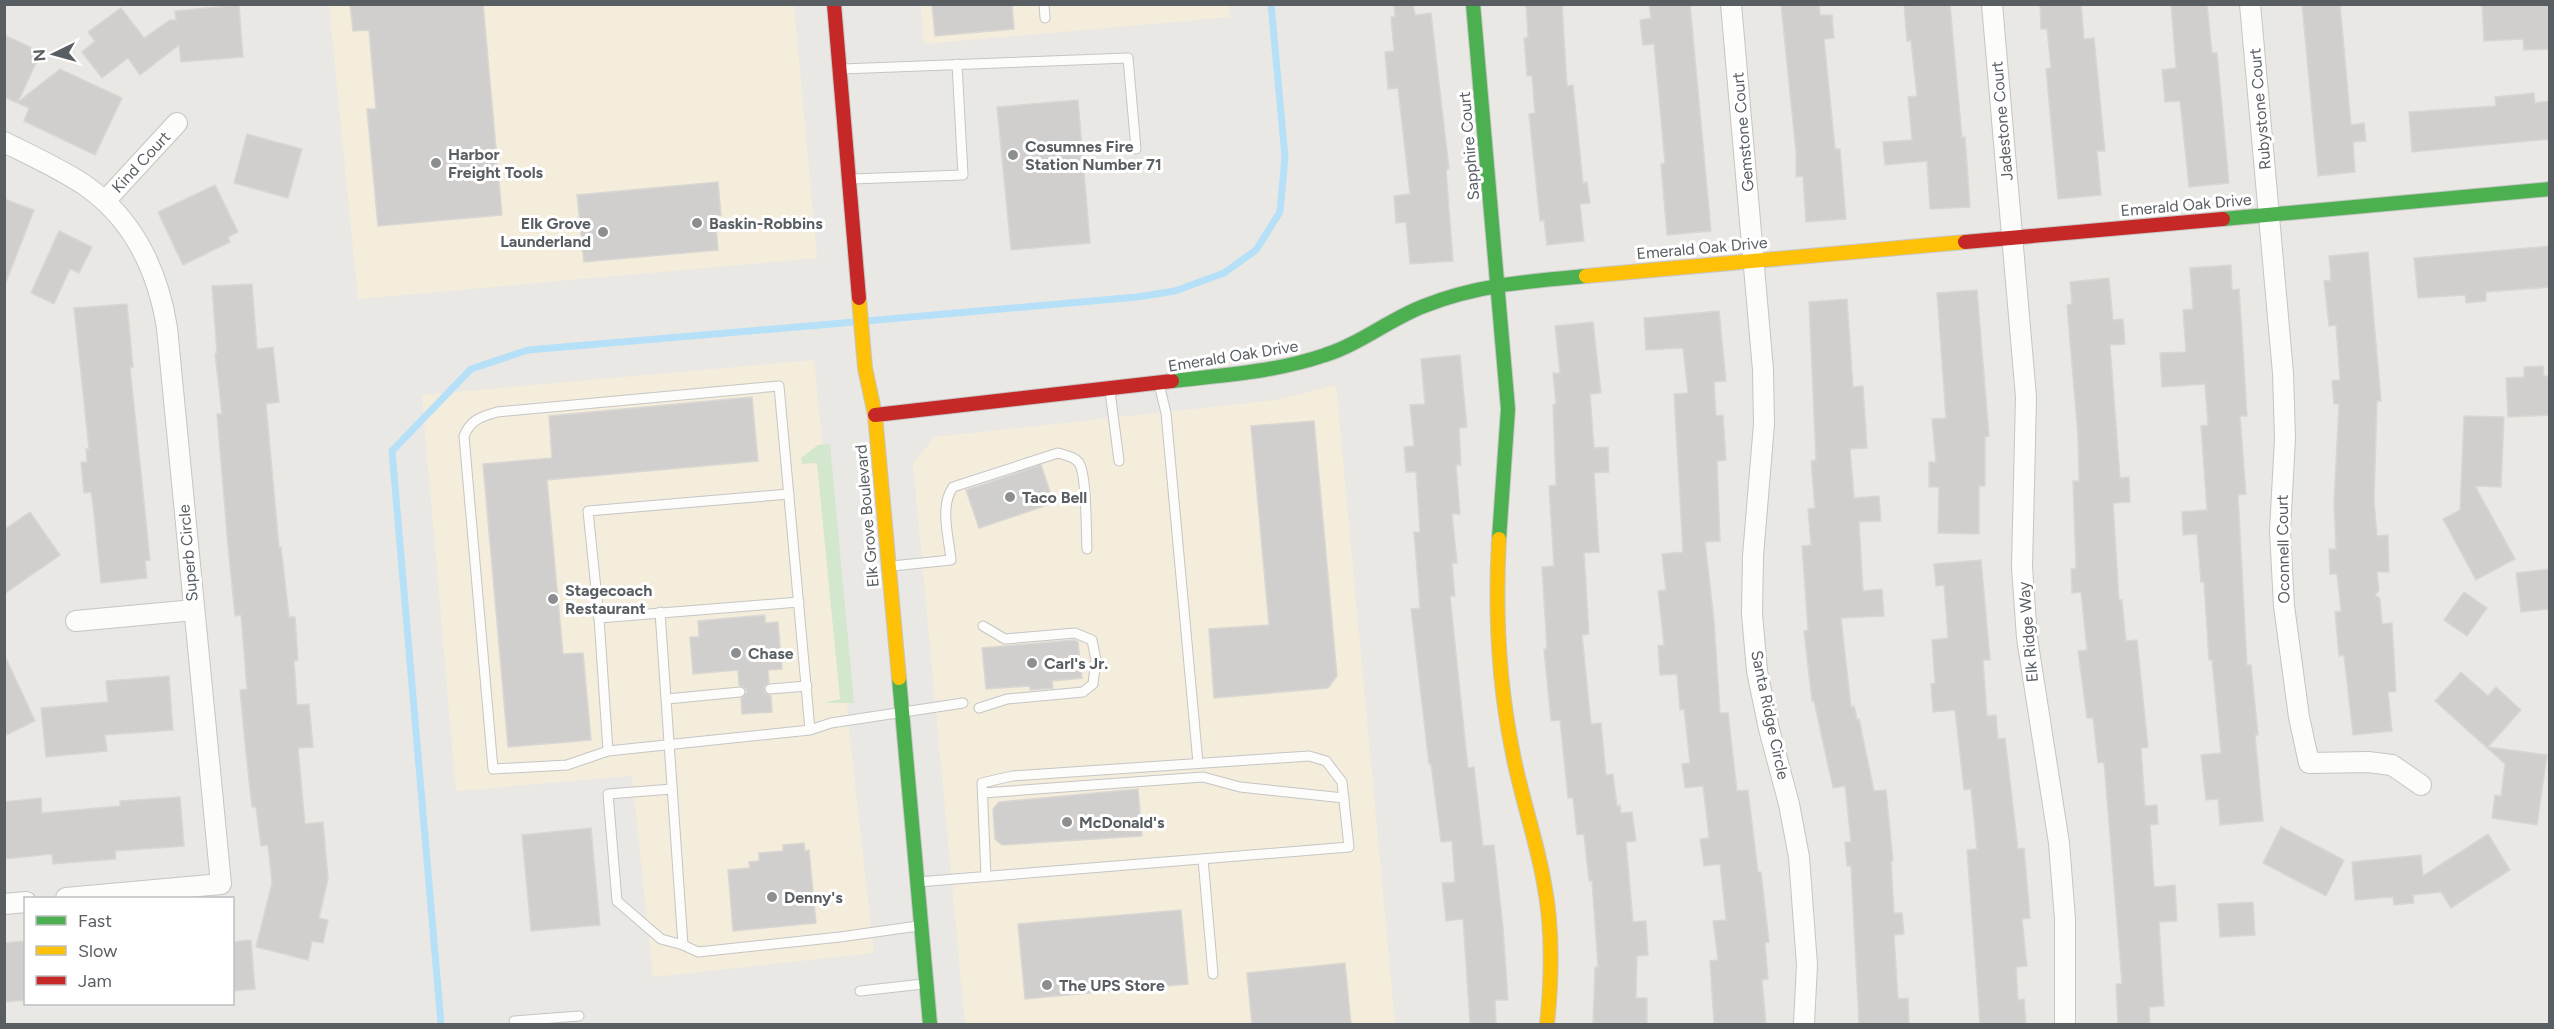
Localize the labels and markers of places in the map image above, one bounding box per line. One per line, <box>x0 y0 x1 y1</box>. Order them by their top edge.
place label: Cosumnes Fire Station Number 71 <box>1025 137 1162 174</box>
place label: Harbor Freight Tools <box>448 145 544 182</box>
marker: Cosumnes Fire Station Number 71 <box>1006 148 1020 162</box>
marker: Harbor Freight Tools <box>429 156 443 170</box>
place label: Elk Grove Launderland <box>500 214 591 251</box>
place label: Baskin-Robbins <box>709 214 823 233</box>
marker: Baskin-Robbins <box>690 216 704 230</box>
marker: Elk Grove Launderland <box>596 225 610 239</box>
place label: Taco Bell <box>1022 488 1087 507</box>
marker: Taco Bell <box>1003 490 1017 504</box>
place label: Stagecoach Restaurant <box>565 581 652 618</box>
marker: Stagecoach Restaurant <box>546 592 560 606</box>
place label: Chase <box>748 644 794 663</box>
marker: Chase <box>729 646 743 660</box>
place label: Carl's Jr. <box>1044 654 1108 673</box>
marker: Carl's Jr. <box>1025 656 1039 670</box>
place label: McDonald's <box>1079 813 1165 832</box>
marker: McDonald's <box>1060 815 1074 829</box>
place label: Denny's <box>784 888 843 907</box>
marker: Denny's <box>765 890 779 904</box>
place label: The UPS Store <box>1059 976 1165 995</box>
marker: The UPS Store <box>1040 978 1054 992</box>

